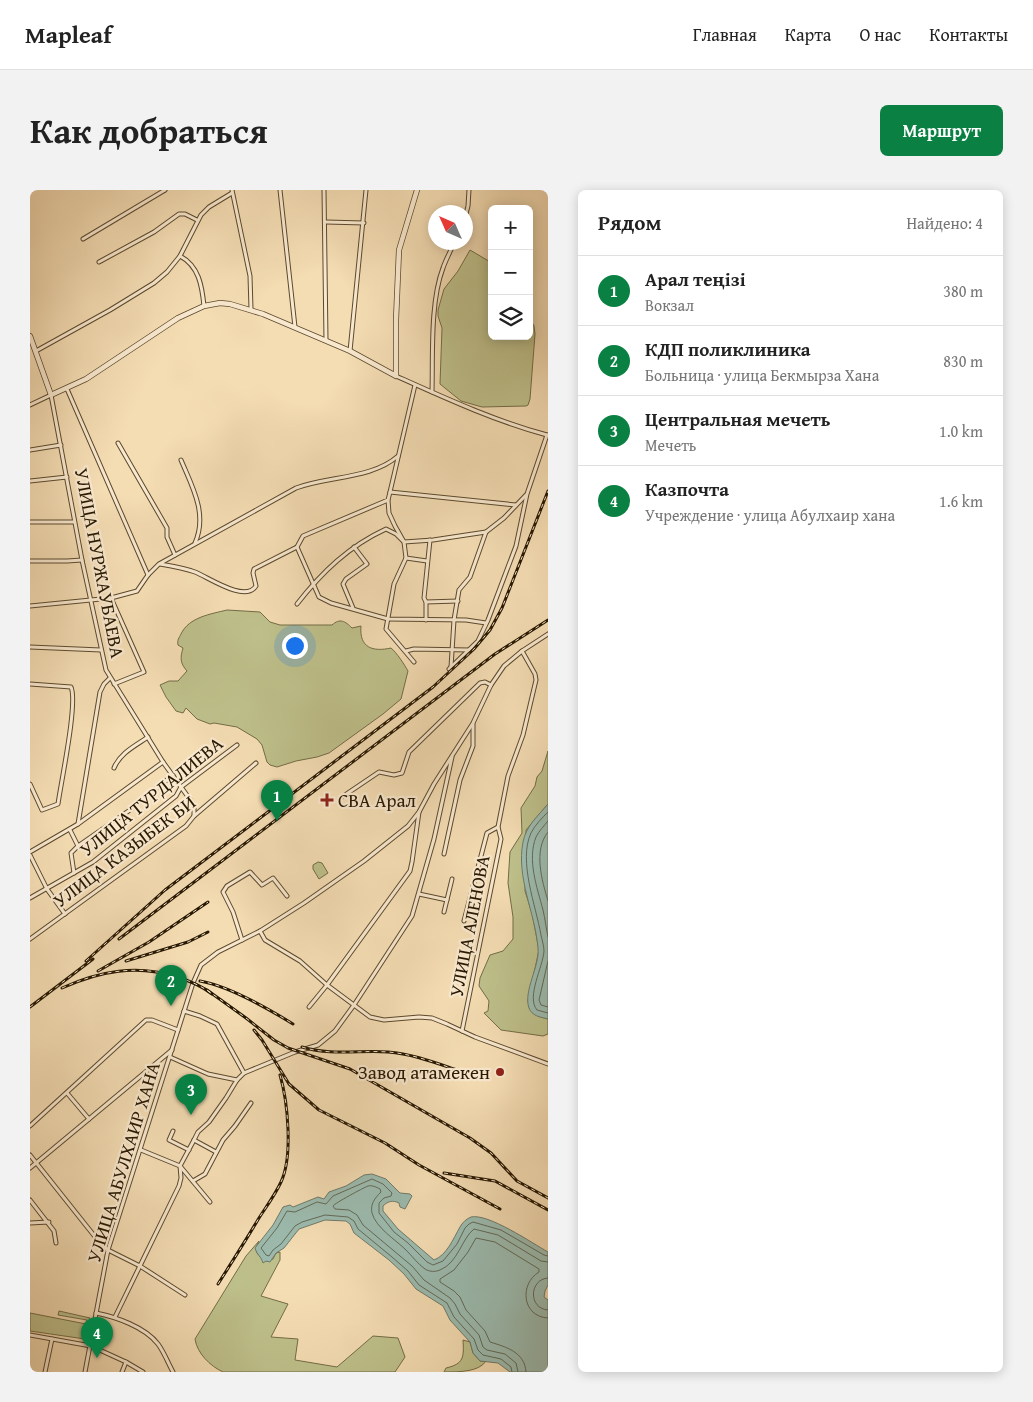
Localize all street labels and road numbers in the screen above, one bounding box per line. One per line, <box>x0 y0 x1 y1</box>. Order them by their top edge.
street label: УЛИЦА НУРЖАУБАЕВА <box>68 466 132 661</box>
street label: УЛИЦА ТУРДАЛИЕВА <box>73 729 229 863</box>
street label: УЛИЦА КАЗЫБЕК БИ <box>47 788 201 914</box>
street label: УЛИЦА АЛЕНОВА <box>442 852 497 999</box>
street label: УЛИЦА АБУЛХАИР ХАНА <box>79 1058 167 1266</box>

